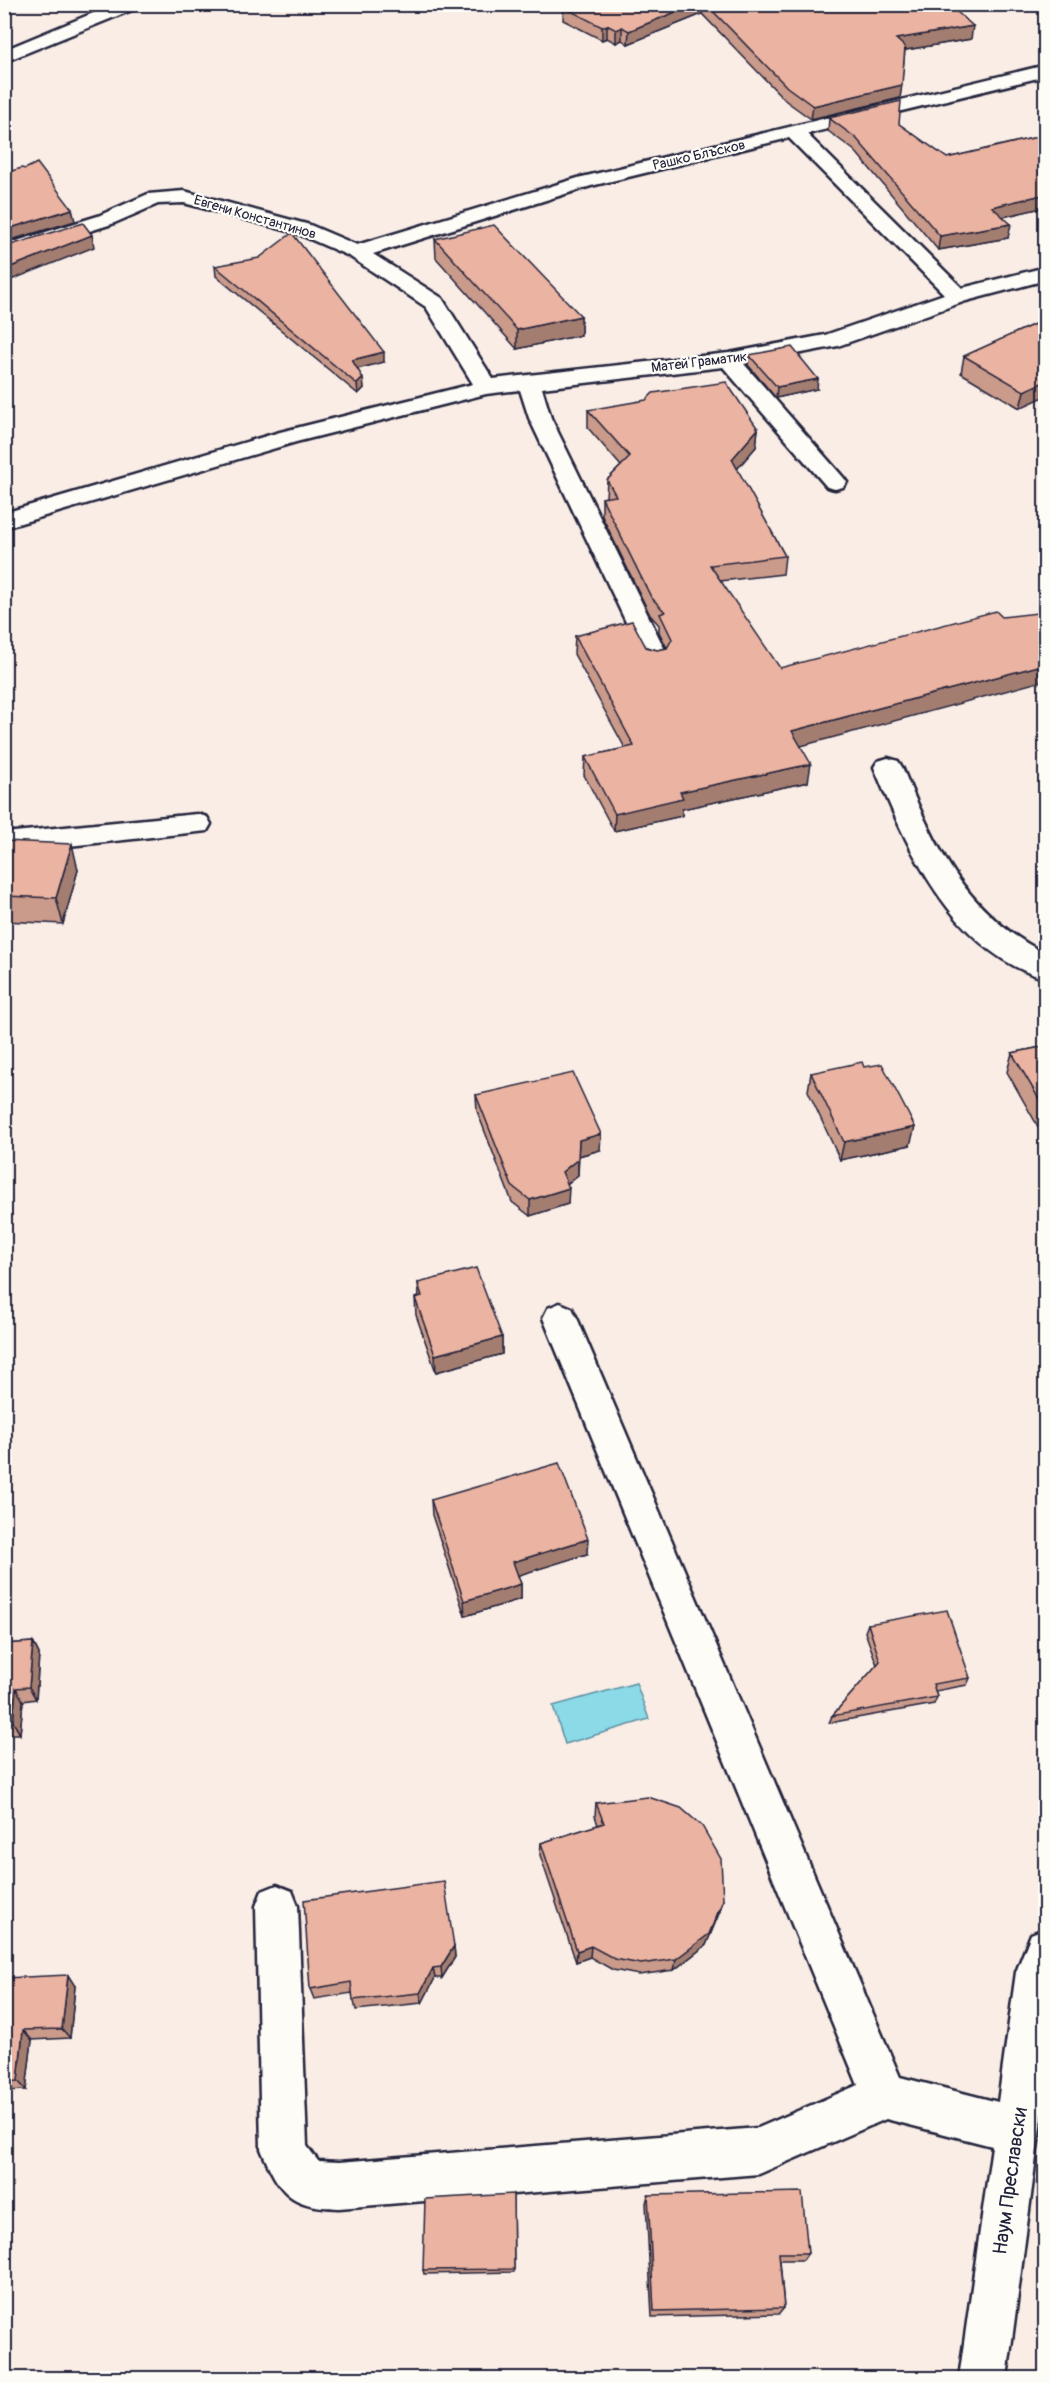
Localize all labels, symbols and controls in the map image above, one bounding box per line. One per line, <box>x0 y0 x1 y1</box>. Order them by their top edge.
street label: Рашко Блъсков <box>651 136 747 174</box>
street label: Евгени Константинов <box>192 191 318 243</box>
street label: Матей Граматик <box>650 348 748 376</box>
street label: Наум Преславски <box>987 2106 1033 2256</box>

